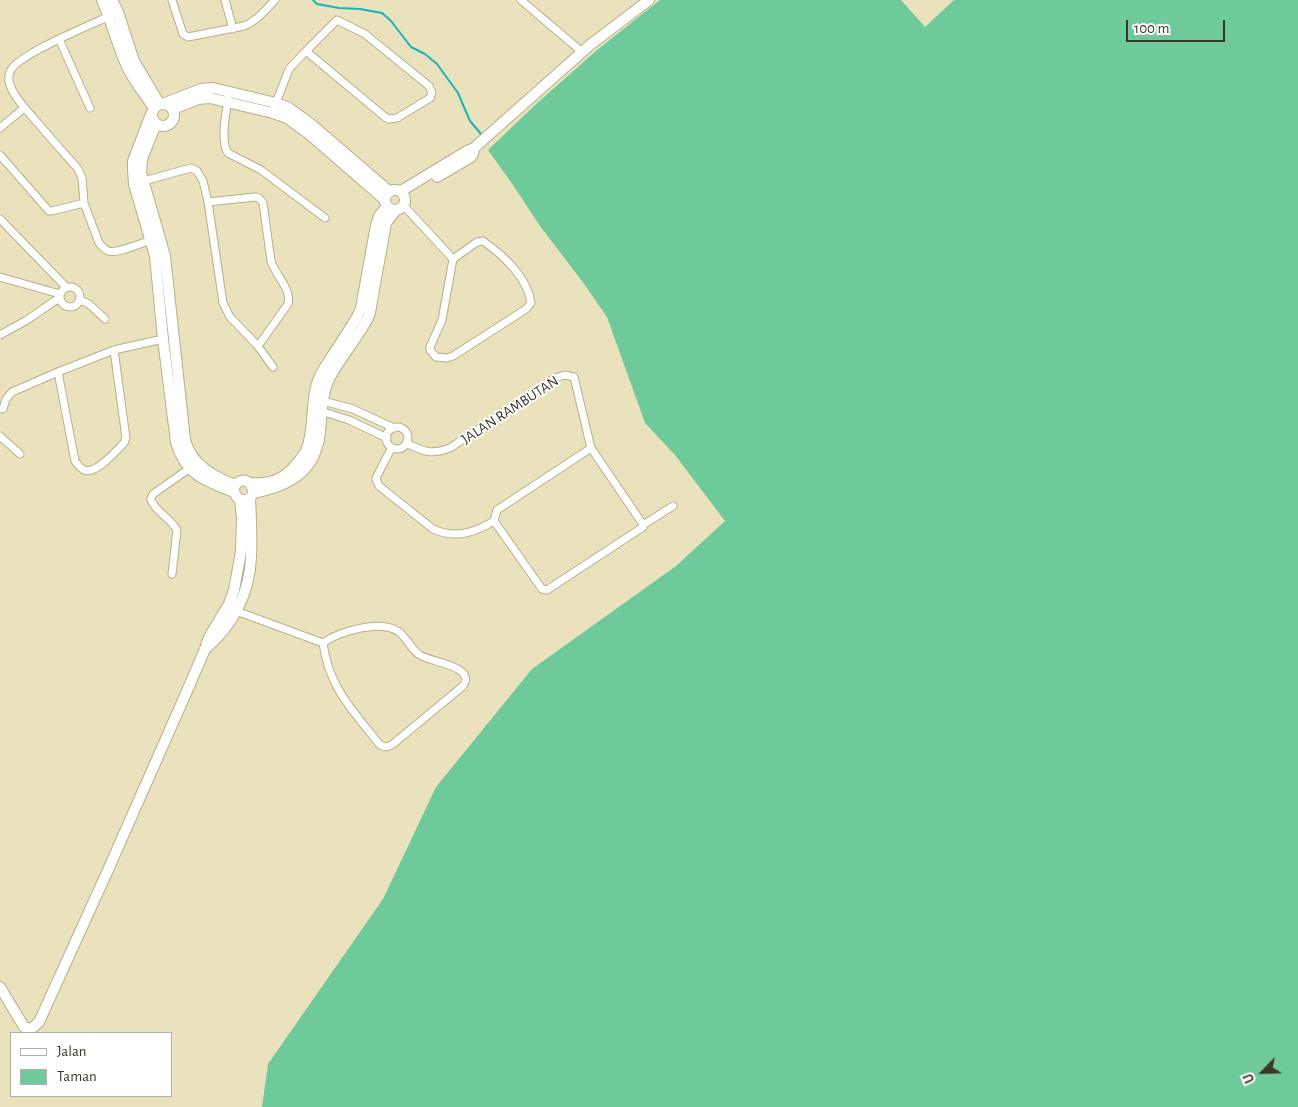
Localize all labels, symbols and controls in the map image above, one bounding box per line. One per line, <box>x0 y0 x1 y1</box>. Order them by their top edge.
scale bar <box>1128 10 1227 42</box>
text: 100 m <box>1134 21 1169 36</box>
street label: JALAN RAMBUTAN <box>458 372 562 448</box>
legend <box>10 1032 172 1097</box>
text: Jalan <box>57 1044 87 1059</box>
north arrow <box>1238 1047 1288 1097</box>
text: Taman <box>57 1069 97 1084</box>
text: U <box>1241 1071 1258 1085</box>

